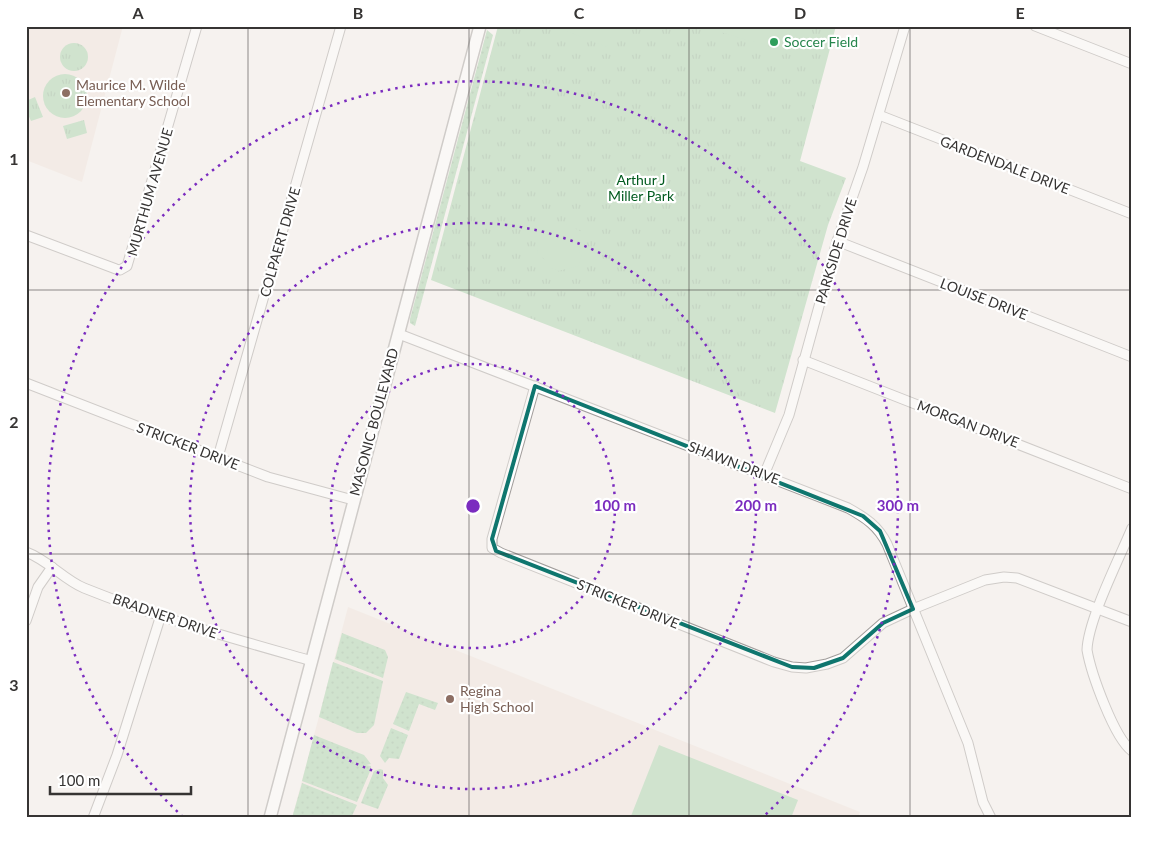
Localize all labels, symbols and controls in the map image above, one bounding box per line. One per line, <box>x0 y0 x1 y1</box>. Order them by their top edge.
text: A <box>131 3 144 22</box>
text: B <box>353 3 363 22</box>
text: C <box>574 3 585 22</box>
text: D <box>794 3 806 22</box>
text: E <box>1015 3 1025 22</box>
place label: Soccer Field <box>784 33 858 50</box>
marker: Soccer Field <box>768 36 780 48</box>
place label: Maurice M. Wilde Elementary School <box>76 76 190 109</box>
marker: Maurice M. Wilde Elementary School <box>60 87 72 99</box>
street label: MURTHUM AVENUE <box>123 126 176 258</box>
street label: GARDENDALE DRIVE <box>938 132 1072 197</box>
text: 1 <box>9 149 19 168</box>
park label: Arthur J Miller Park <box>608 171 675 204</box>
street label: COLPAERT DRIVE <box>256 185 303 299</box>
street label: PARKSIDE DRIVE <box>811 196 860 306</box>
street label: LOUISE DRIVE <box>938 274 1030 323</box>
street label: MASONIC BOULEVARD <box>346 346 401 498</box>
street label: MORGAN DRIVE <box>915 396 1021 451</box>
text: 2 <box>9 412 19 431</box>
street label: STRICKER DRIVE <box>134 418 242 473</box>
street label: SHAWN DRIVE <box>686 437 782 488</box>
text: 100 m <box>594 496 636 514</box>
text: 200 m <box>735 496 777 514</box>
text: 300 m <box>877 496 919 514</box>
centre of rings <box>464 497 482 515</box>
street label: STRICKER DRIVE <box>575 575 682 632</box>
street label: BRADNER DRIVE <box>110 590 220 641</box>
text: 3 <box>9 675 19 694</box>
place label: Regina High School <box>460 682 534 715</box>
marker: Regina High School <box>444 693 456 705</box>
scale bar <box>50 764 191 796</box>
text: 100 m <box>58 771 100 789</box>

